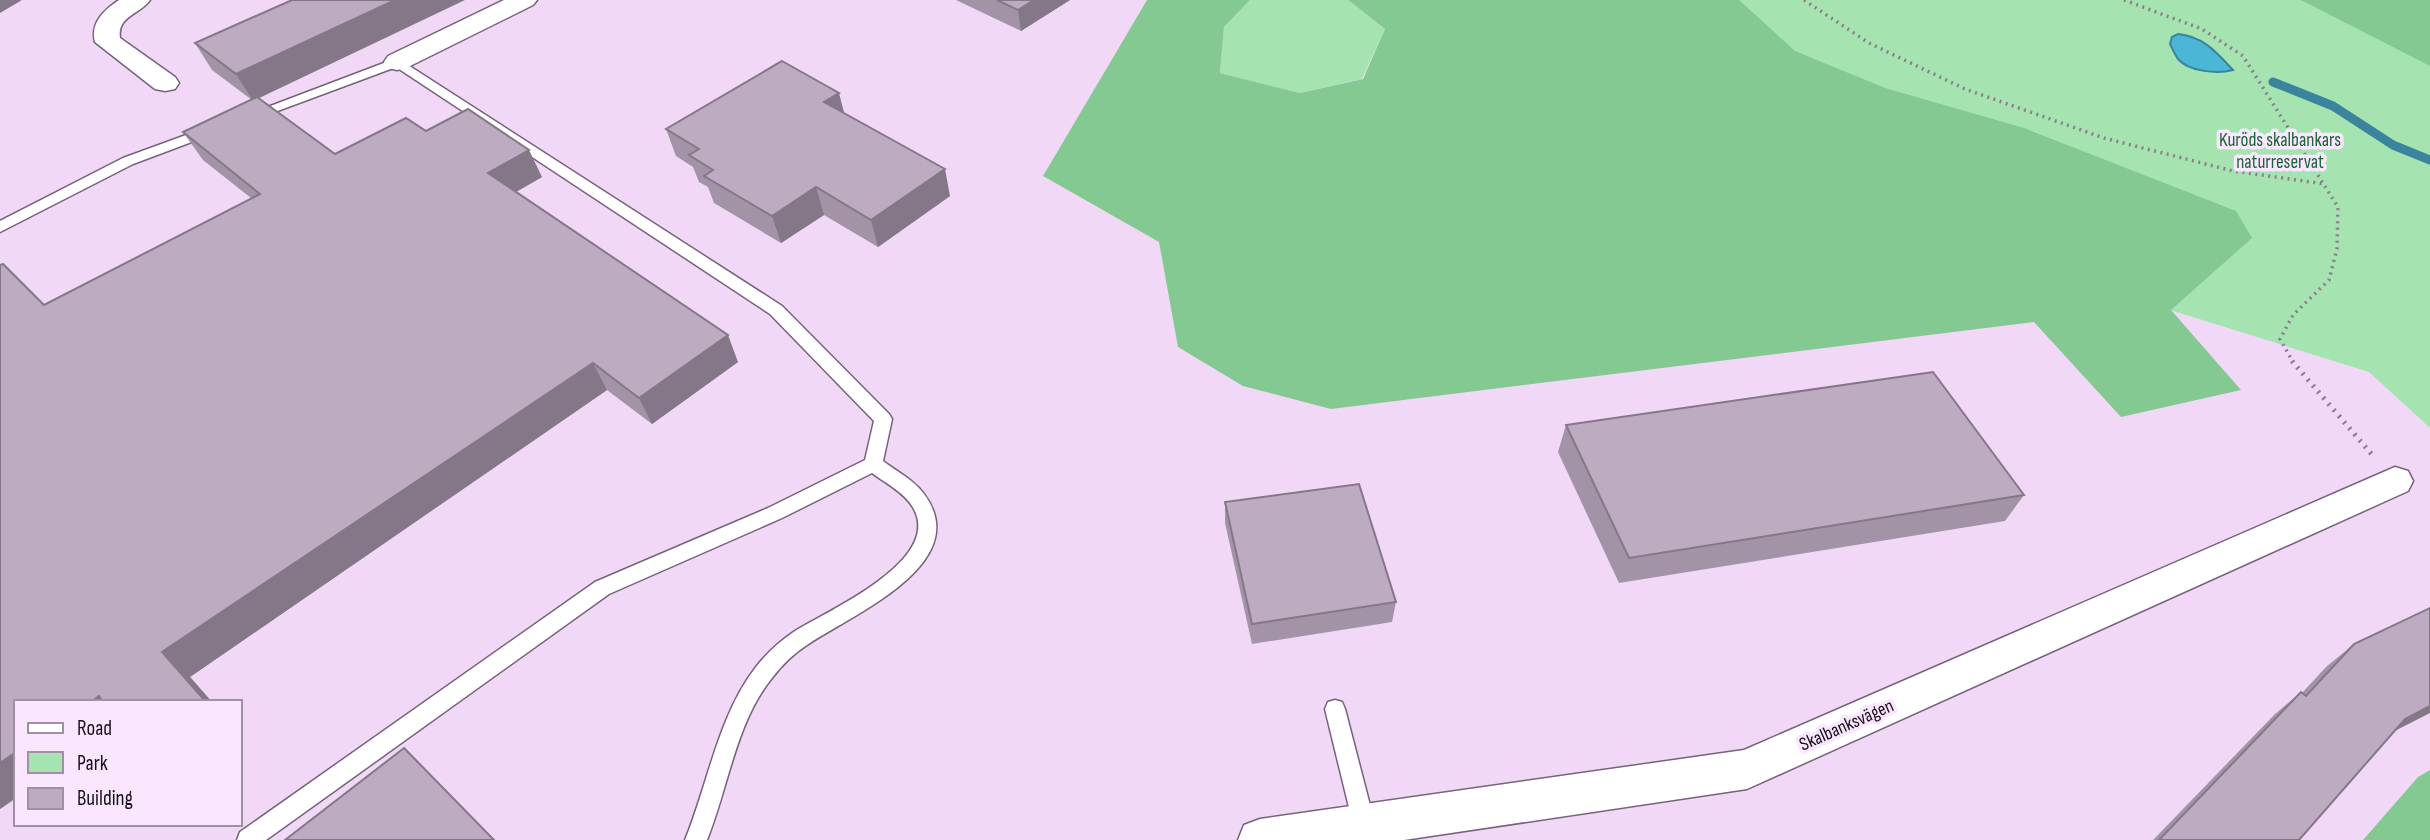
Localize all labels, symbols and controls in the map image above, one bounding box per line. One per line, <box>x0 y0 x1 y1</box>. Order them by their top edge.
park label: Kuröds skalbankars naturreservat <box>2219 129 2341 174</box>
street label: Skalbanksvägen <box>1796 694 1897 756</box>
legend <box>14 700 242 826</box>
text: Road <box>77 716 112 741</box>
text: Park <box>77 751 108 776</box>
text: Building <box>77 786 133 811</box>

